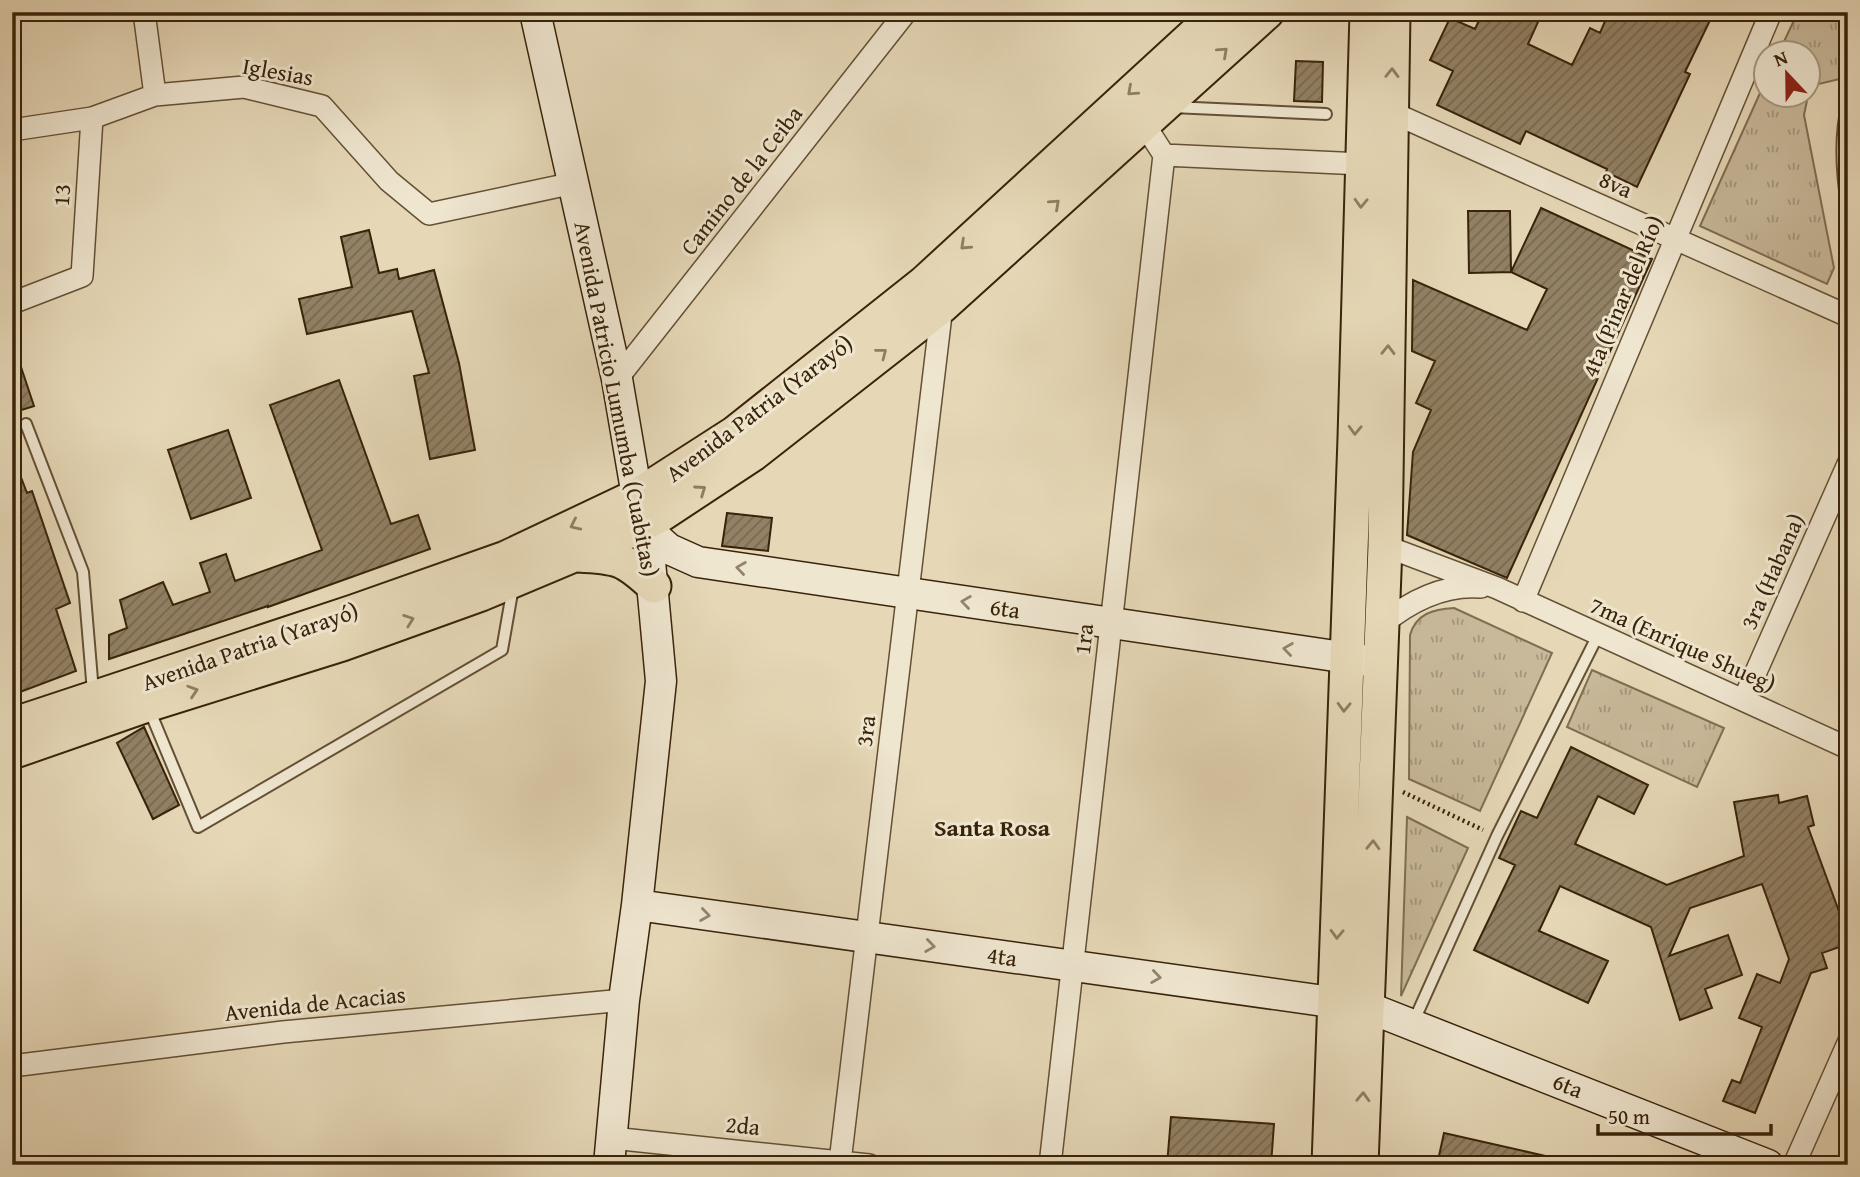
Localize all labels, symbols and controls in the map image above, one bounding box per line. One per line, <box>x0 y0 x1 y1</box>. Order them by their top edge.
north arrow <box>1752 38 1822 108</box>
text: N <box>1769 43 1792 74</box>
one-way arrow <box>1215 47 1228 60</box>
street label: Iglesias <box>240 49 316 93</box>
one-way arrow <box>1384 68 1400 78</box>
one-way arrow <box>1127 83 1140 95</box>
street label: Camino de la Ceiba <box>672 98 810 262</box>
street label: 8va <box>1594 162 1638 206</box>
street label: 13 <box>44 183 78 207</box>
one-way arrow <box>1354 198 1369 209</box>
one-way arrow <box>1047 200 1060 213</box>
street label: 4ta (Pinar del Río) <box>1573 210 1671 382</box>
street label: Avenida Patricio Lumumba (Cuabitas) <box>566 218 668 580</box>
one-way arrow <box>960 237 973 250</box>
street label: Avenida Patria (Yarayó) <box>659 327 859 489</box>
one-way arrow <box>1380 344 1396 355</box>
one-way arrow <box>875 348 887 361</box>
one-way arrow <box>1348 425 1363 436</box>
one-way arrow <box>693 486 706 498</box>
street label: 3ra (Habana) <box>1732 508 1812 634</box>
one-way arrow <box>570 517 582 531</box>
one-way arrow <box>735 561 747 576</box>
street label: 7ma (Enrique Shueg) <box>1585 588 1781 700</box>
street label: 6ta <box>988 590 1022 626</box>
street label: Avenida Patria (Yarayó) <box>137 593 363 699</box>
one-way arrow <box>960 595 972 610</box>
one-way arrow <box>402 614 415 628</box>
street label: 1ra <box>1065 622 1101 656</box>
one-way arrow <box>1282 642 1294 657</box>
one-way arrow <box>186 685 199 699</box>
one-way arrow <box>1337 701 1352 712</box>
street label: 3ra <box>847 713 883 748</box>
district label: Santa Rosa <box>934 810 1051 845</box>
one-way arrow <box>1366 839 1381 850</box>
one-way arrow <box>699 907 711 922</box>
one-way arrow <box>1329 929 1345 940</box>
one-way arrow <box>925 938 936 953</box>
street label: 4ta <box>985 938 1019 974</box>
one-way arrow <box>1150 969 1162 984</box>
street label: Avenida de Acacias <box>223 977 407 1029</box>
street label: 6ta <box>1548 1064 1588 1106</box>
one-way arrow <box>1356 1091 1371 1102</box>
scale bar <box>1598 1093 1771 1137</box>
text: 50 m <box>1608 1101 1650 1132</box>
street label: 2da <box>724 1107 762 1143</box>

